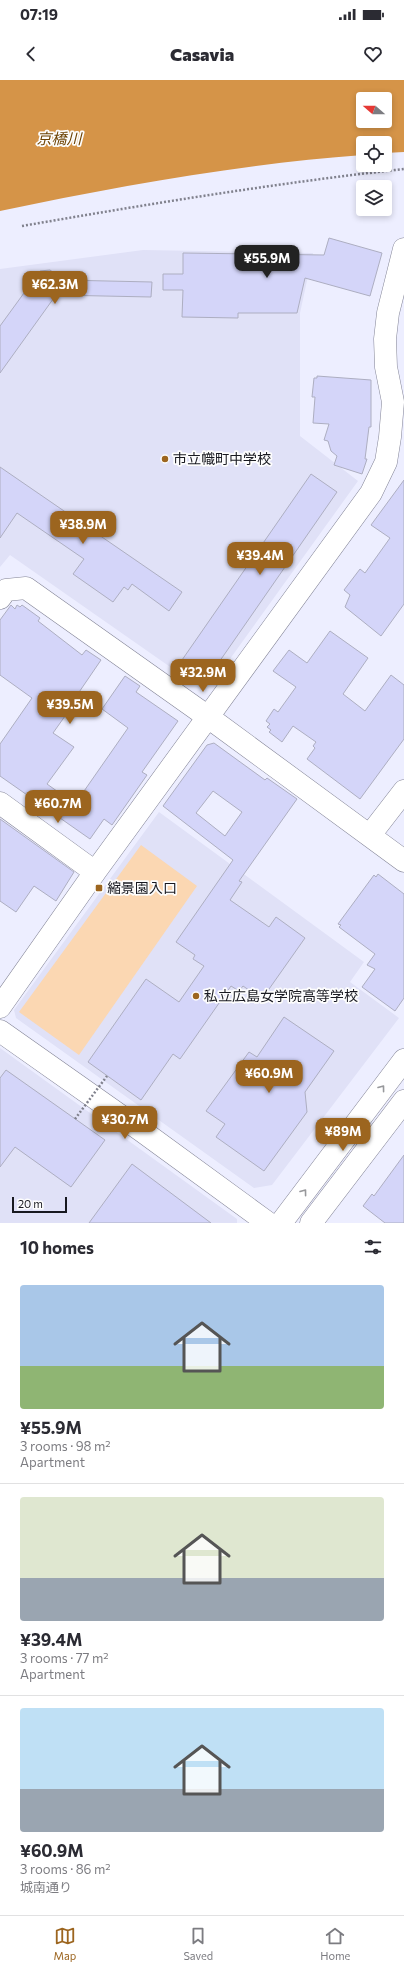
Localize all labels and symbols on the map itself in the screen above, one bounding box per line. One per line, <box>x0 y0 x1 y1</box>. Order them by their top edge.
north arrow <box>356 92 392 128</box>
water label: 京橋川 <box>36 129 83 147</box>
pin: ¥55.9M <box>234 245 300 279</box>
pin: ¥62.3M <box>22 271 88 305</box>
place label: 市立幟町中学校 <box>173 450 271 467</box>
marker: 市立幟町中学校 <box>160 454 170 464</box>
pin: ¥38.9M <box>50 511 116 545</box>
pin: ¥39.4M <box>227 542 293 576</box>
pin: ¥32.9M <box>170 659 236 693</box>
pin: ¥39.5M <box>37 691 103 725</box>
pin: ¥60.7M <box>25 790 91 824</box>
place label: 縮景園入口 <box>107 879 177 896</box>
marker: 縮景園入口 <box>94 883 104 893</box>
place label: 私立広島女学院高等学校 <box>204 987 358 1004</box>
marker: 私立広島女学院高等学校 <box>191 991 201 1001</box>
pin: ¥60.9M <box>236 1060 302 1094</box>
one-way arrow <box>378 1085 385 1092</box>
pin: ¥30.7M <box>92 1106 158 1140</box>
pin: ¥89M <box>319 1118 367 1152</box>
one-way arrow <box>299 1189 306 1196</box>
scale bar <box>12 1195 67 1214</box>

